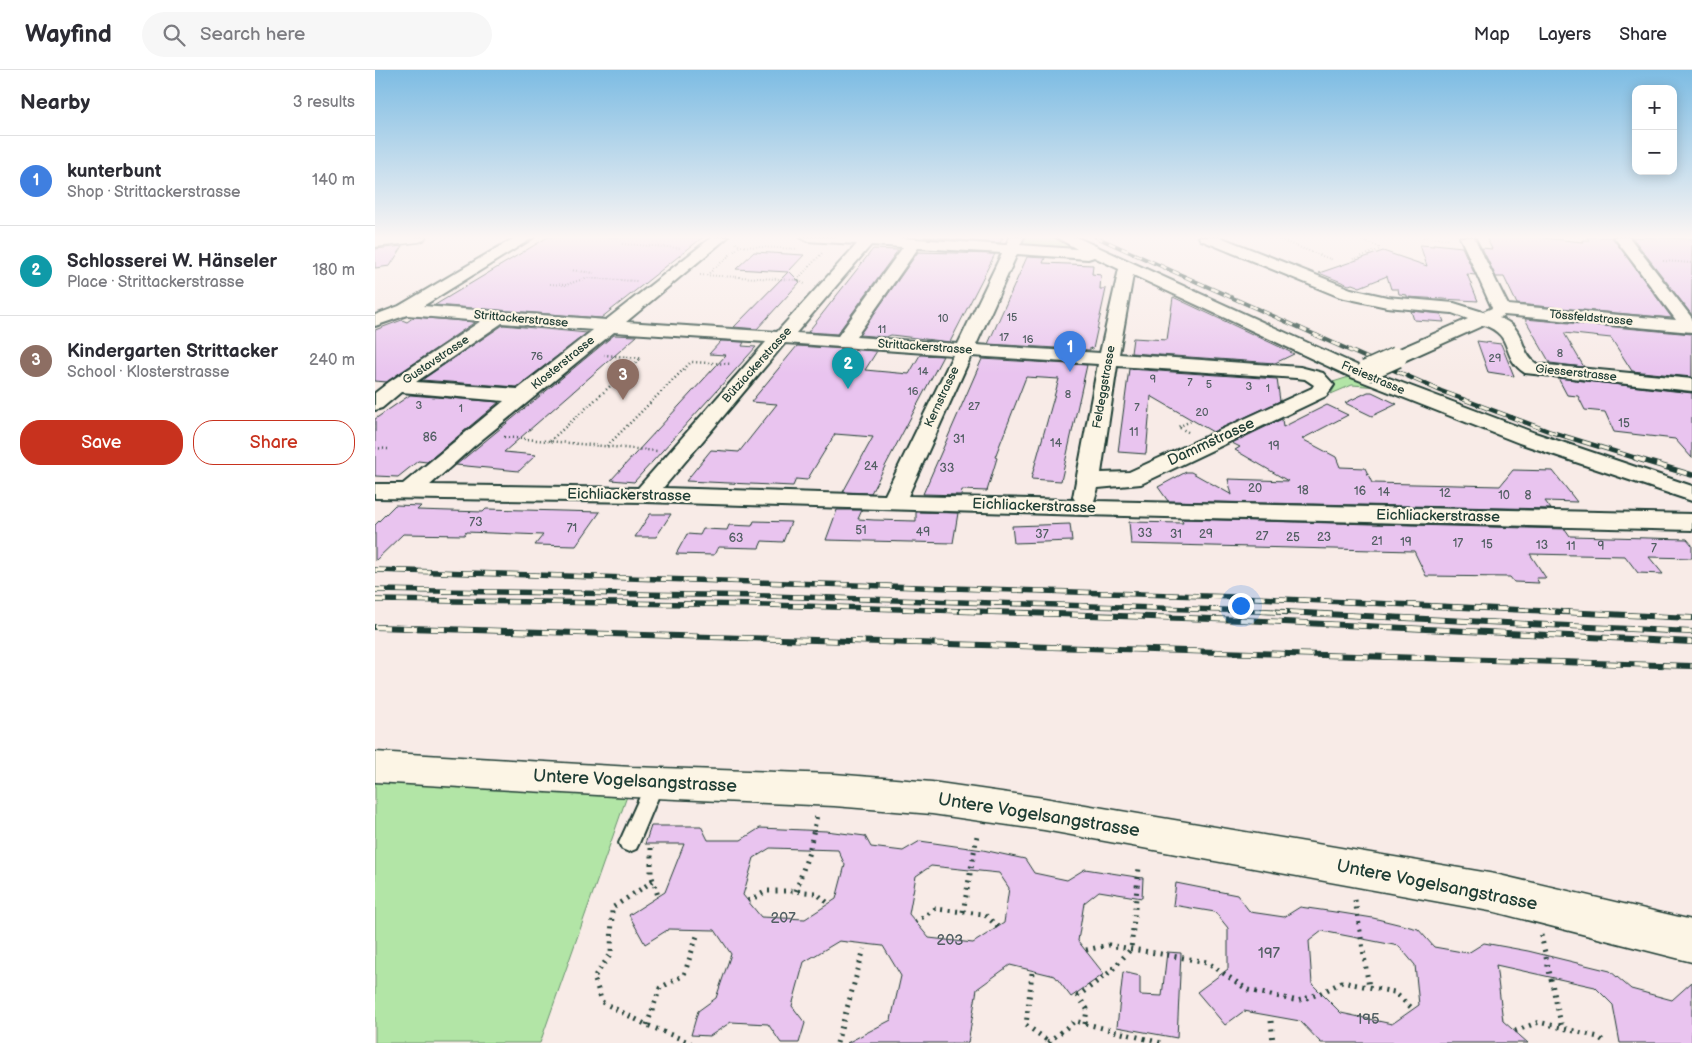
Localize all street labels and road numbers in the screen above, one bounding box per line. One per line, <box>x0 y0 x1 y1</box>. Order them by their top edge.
street label: Strittackerstrasse <box>473 307 569 331</box>
street label: Tössfeldstrasse <box>1549 307 1633 329</box>
street label: Bütziackerstrasse <box>719 324 795 406</box>
street label: Gustavstrasse <box>400 332 472 388</box>
street label: Klosterstrasse <box>528 333 598 393</box>
street label: Strittackerstrasse <box>877 336 973 358</box>
street label: Feldeggstrasse <box>1089 344 1119 430</box>
street label: Freiestrasse <box>1339 358 1407 398</box>
street label: Giesserstrasse <box>1535 361 1617 385</box>
street label: Kernstrasse <box>921 364 963 430</box>
street label: Dammstrasse <box>1165 414 1257 470</box>
street label: Eichliackerstrasse <box>567 484 691 506</box>
street label: Eichliackerstrasse <box>972 494 1096 518</box>
street label: Eichliackerstrasse <box>1376 505 1500 527</box>
street label: Untere Vogelsangstrasse <box>533 765 738 797</box>
street label: Untere Vogelsangstrasse <box>937 789 1142 841</box>
street label: Untere Vogelsangstrasse <box>1335 855 1539 915</box>

